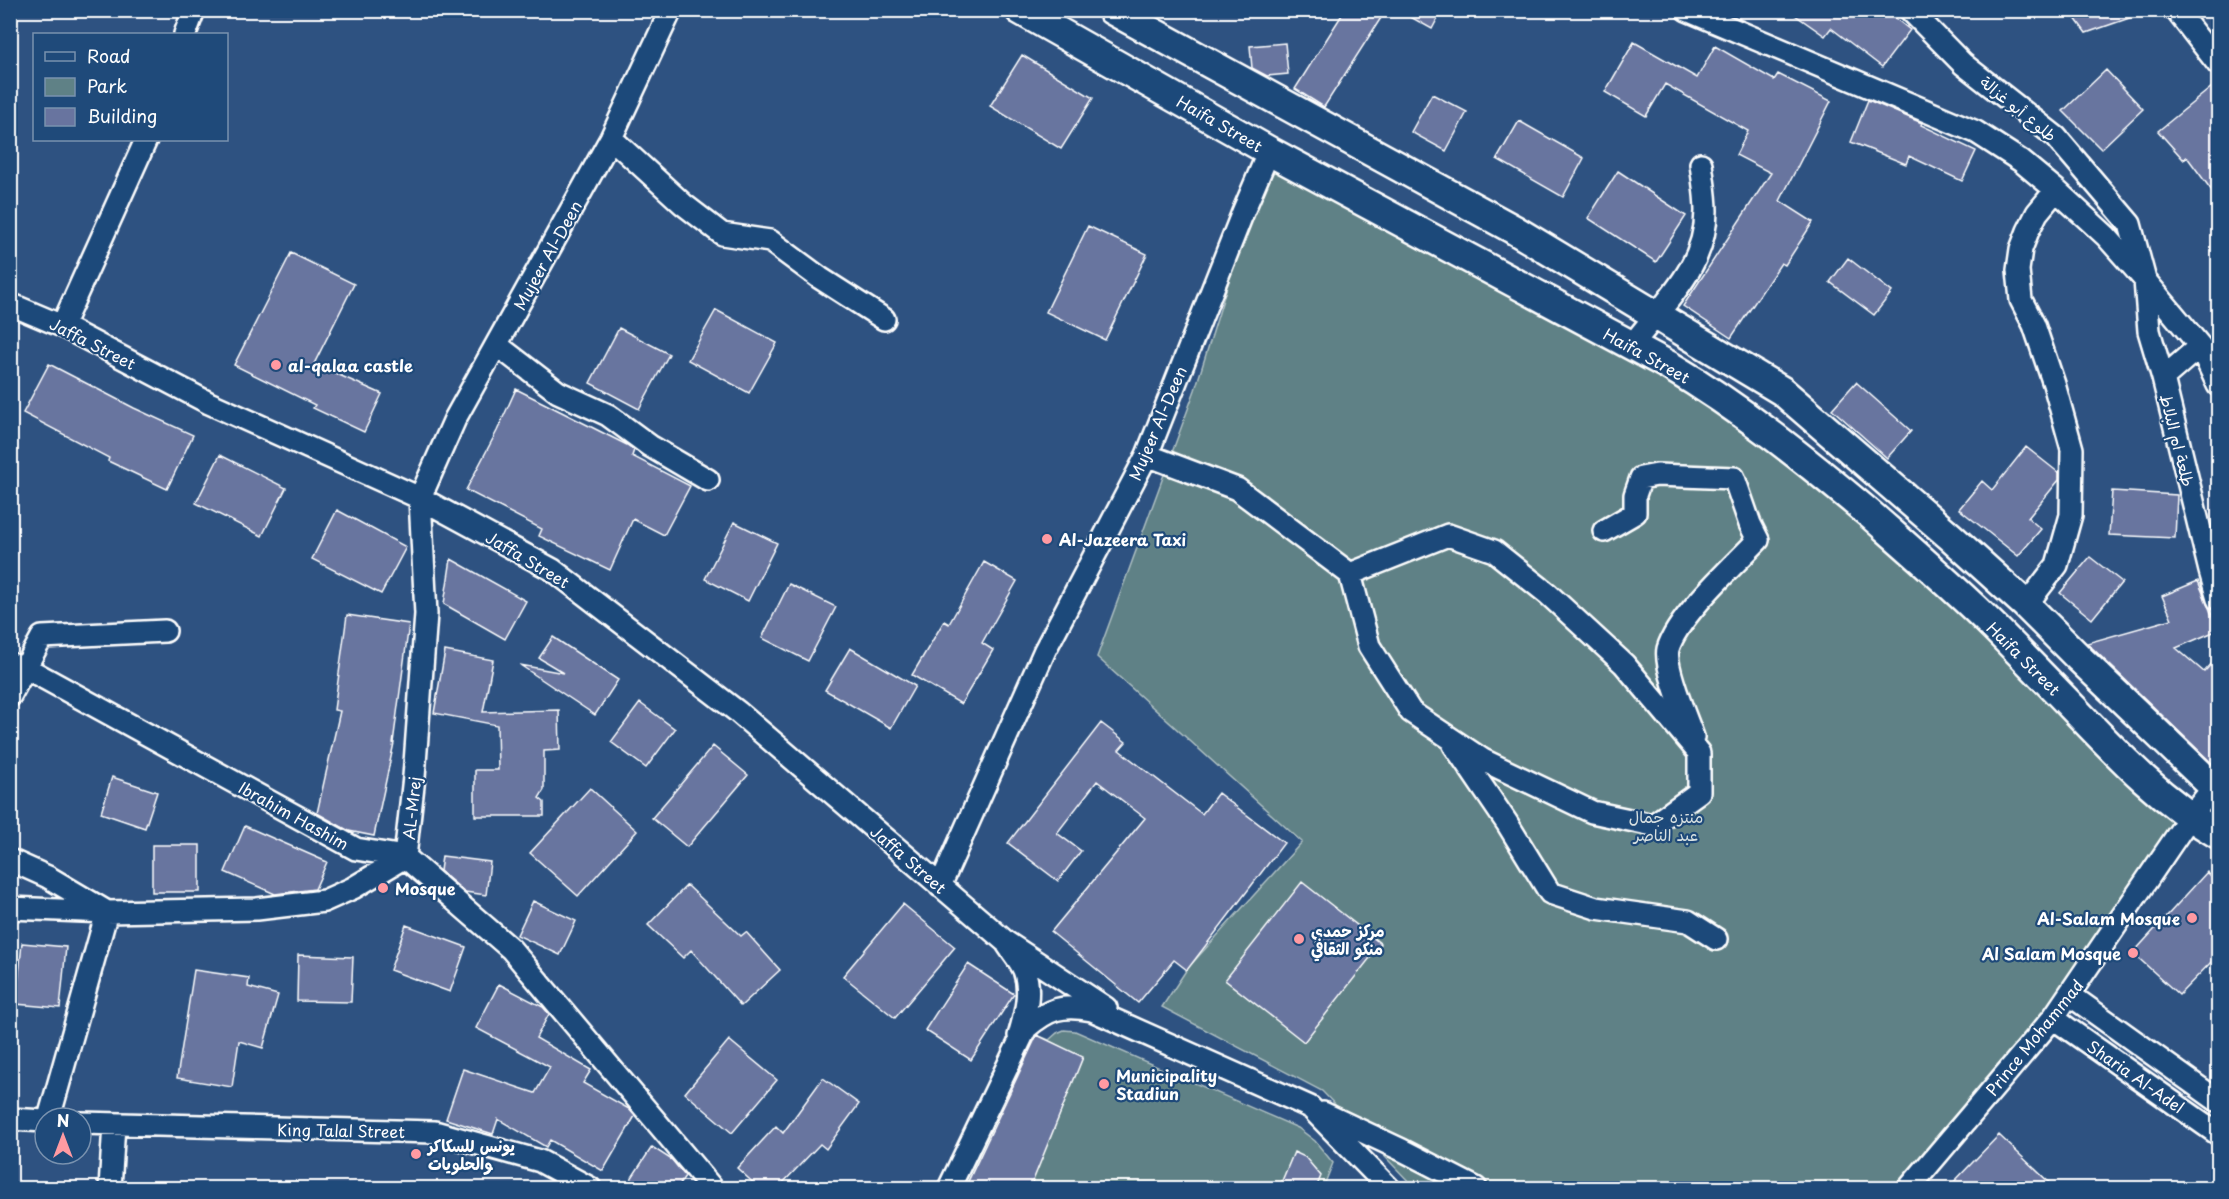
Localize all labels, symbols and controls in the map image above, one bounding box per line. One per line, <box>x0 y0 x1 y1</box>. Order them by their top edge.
legend <box>33 33 228 141</box>
text: Road <box>87 42 131 69</box>
street label: طلوع أبو غزالة <box>1975 69 2063 147</box>
text: Park <box>87 72 127 99</box>
street label: Haifa Street <box>1173 89 1268 158</box>
text: Building <box>87 102 157 129</box>
street label: Mujeer Al-Deen <box>507 196 587 314</box>
street label: Jaffa Street <box>46 311 141 375</box>
street label: Haifa Street <box>1599 321 1695 389</box>
place label: al-qalaa castle <box>288 353 413 377</box>
marker: al-qalaa castle <box>269 358 283 372</box>
street label: Mujeer Al-Deen <box>1122 362 1192 484</box>
street label: طلعة ام البلاط <box>2153 391 2201 489</box>
street label: Jaffa Street <box>482 525 575 594</box>
place label: Al-Jazeera Taxi <box>1059 527 1186 551</box>
marker: Al-Jazeera Taxi <box>1040 532 1054 546</box>
street label: Haifa Street <box>1982 616 2067 701</box>
street label: Ibrahim Hashim <box>235 775 353 855</box>
street label: AL-Mrej <box>396 775 426 841</box>
park label: منتزه جمال عبد الناصر <box>1629 804 1703 846</box>
street label: Jaffa Street <box>866 819 953 899</box>
place label: Mosque <box>395 876 456 900</box>
marker: Mosque <box>376 881 390 895</box>
place label: Al-Salam Mosque <box>2037 906 2180 930</box>
marker: Al-Salam Mosque <box>2185 911 2199 925</box>
place label: مركز حمدي منكو الثقافي <box>1311 918 1385 962</box>
marker: مركز حمدي منكو الثقافي <box>1292 932 1306 946</box>
place label: Al Salam Mosque <box>1981 941 2121 965</box>
marker: Al Salam Mosque <box>2126 946 2140 960</box>
street label: Prince Mohammad <box>1980 974 2088 1100</box>
street label: Sharia Al-Adel <box>2083 1034 2189 1118</box>
place label: Municipality Stadiun <box>1116 1063 1217 1105</box>
marker: Municipality Stadiun <box>1097 1077 1111 1091</box>
north arrow <box>33 1106 93 1166</box>
text: N <box>57 1108 69 1132</box>
street label: King Talal Street <box>277 1117 405 1143</box>
place label: يونس للسكاكر والحلويات <box>426 1133 515 1176</box>
marker: يونس للسكاكر والحلويات <box>409 1147 423 1161</box>

